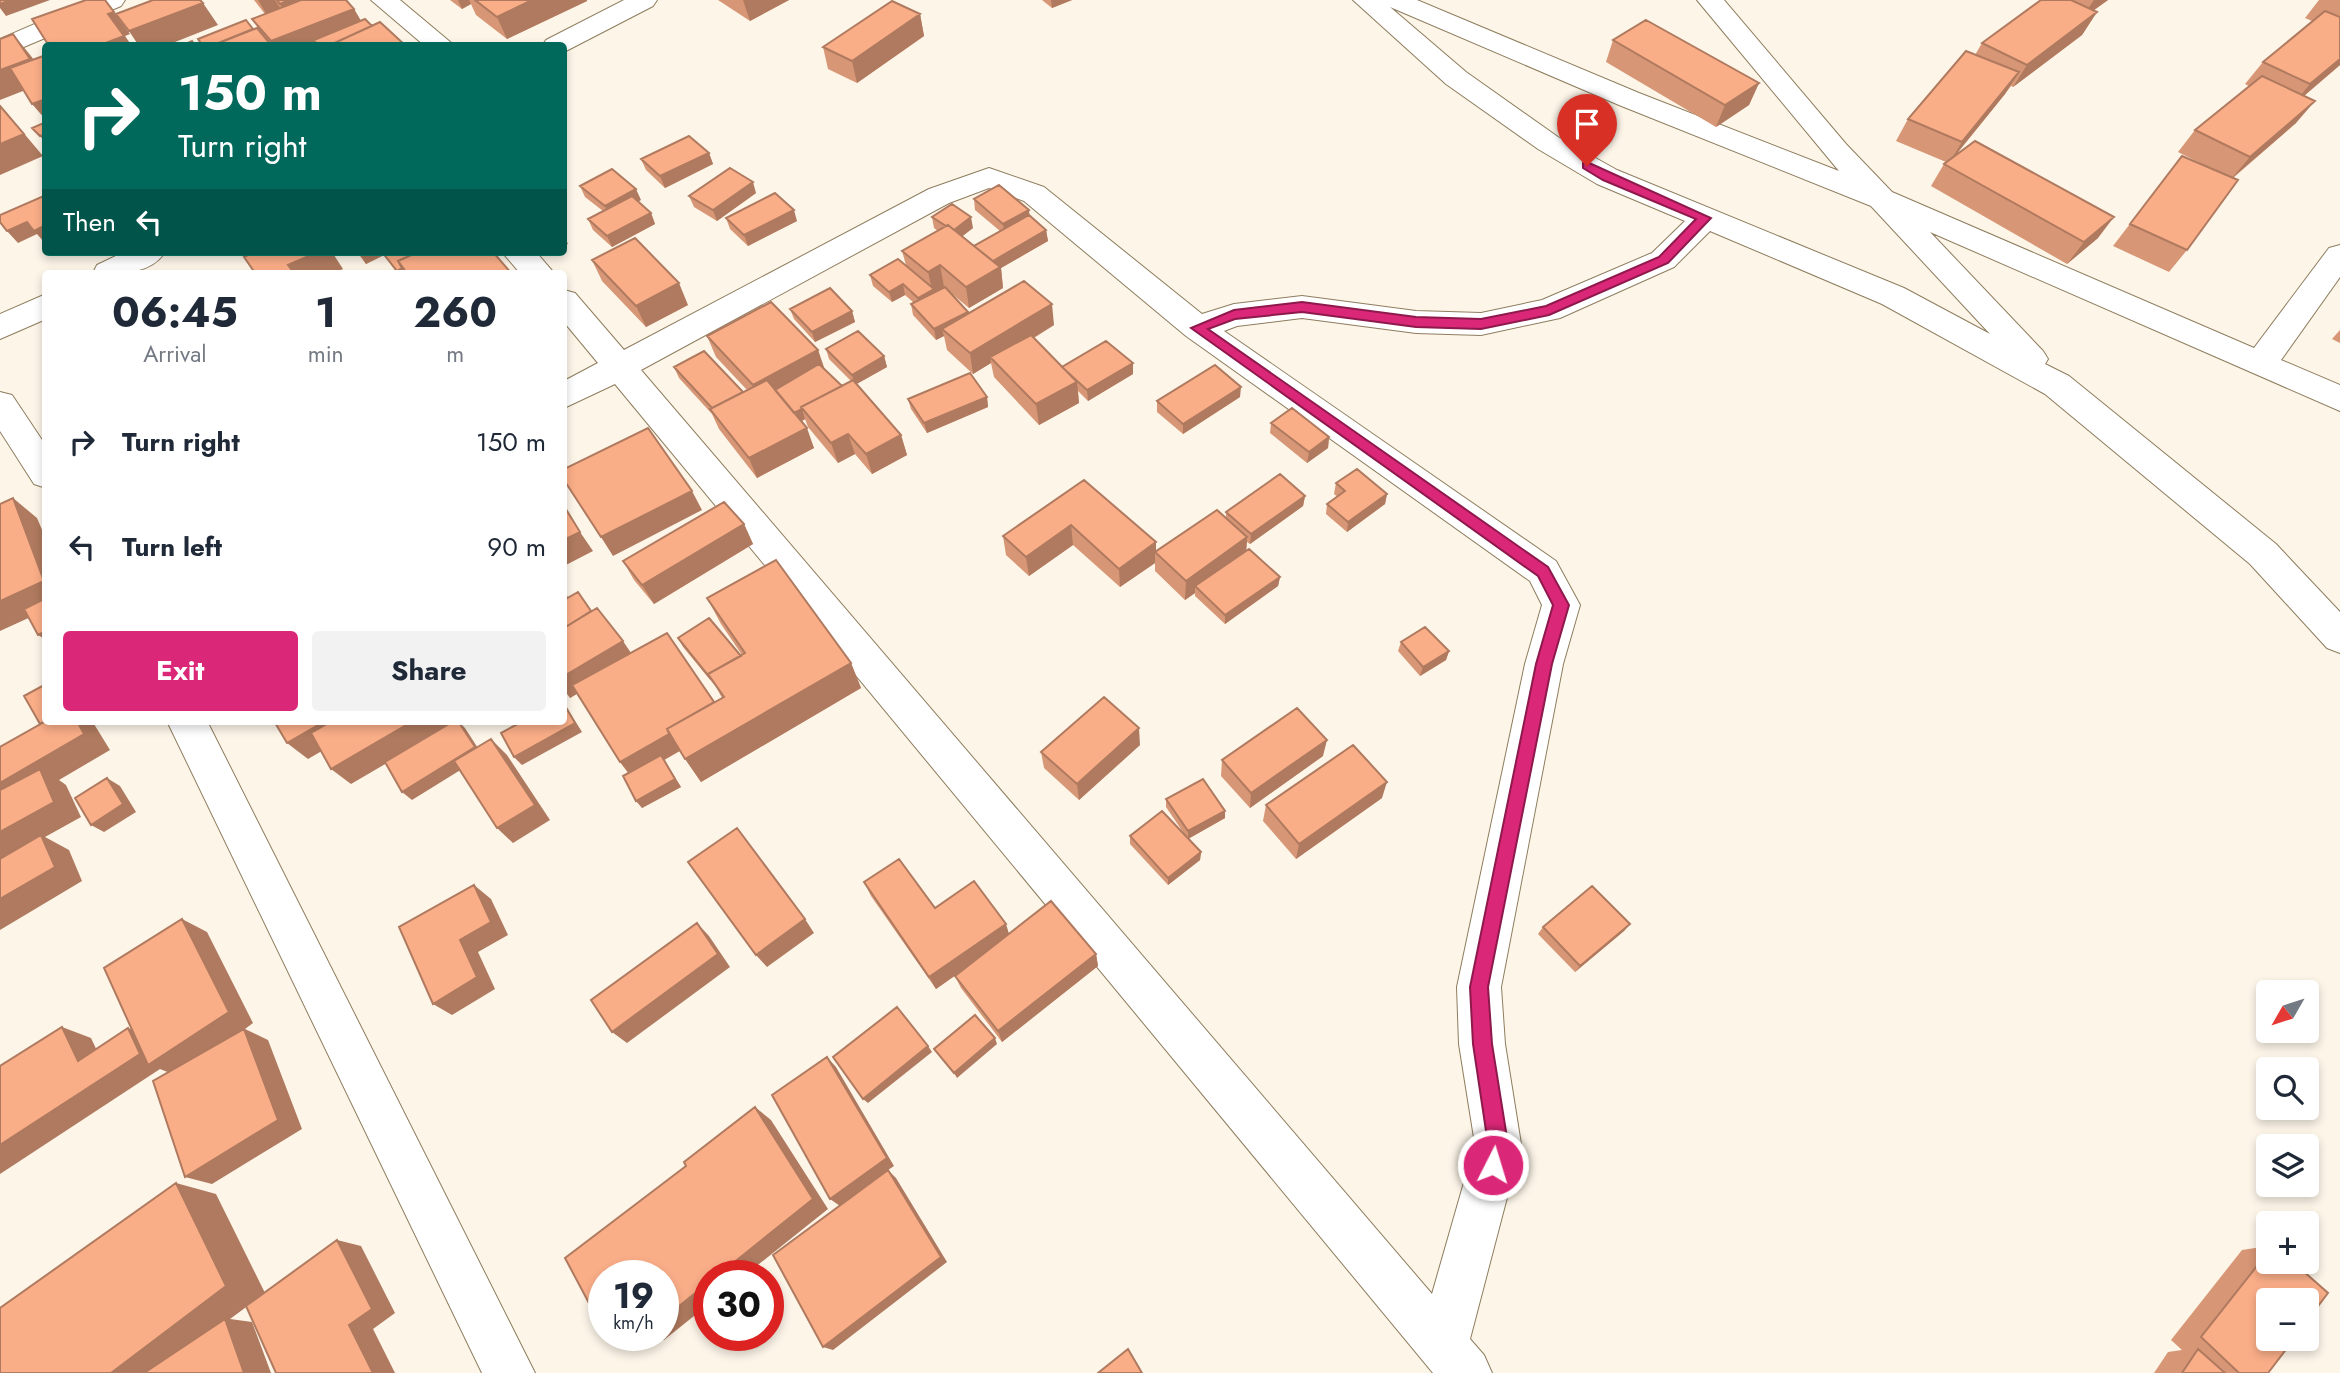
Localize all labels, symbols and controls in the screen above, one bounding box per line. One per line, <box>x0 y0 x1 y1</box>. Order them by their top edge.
text: 150 m <box>178 58 322 128</box>
icon: right <box>63 70 154 161</box>
pin <box>1557 94 1617 166</box>
icon: arrive <box>1568 105 1606 143</box>
text: Turn right <box>178 123 307 169</box>
text: Then <box>63 203 116 241</box>
icon: left <box>130 203 168 241</box>
text: 06:45 <box>112 282 238 343</box>
text: 1 <box>315 282 336 343</box>
text: 260 <box>414 282 497 343</box>
text: Arrival <box>143 337 207 371</box>
text: min <box>308 337 344 371</box>
text: m <box>446 337 464 371</box>
icon: right <box>63 423 101 461</box>
text: Turn right <box>122 423 240 461</box>
text: 150 m <box>476 423 546 461</box>
icon: left <box>63 528 101 566</box>
text: Turn left <box>122 528 222 566</box>
text: 90 m <box>487 528 546 566</box>
button: Exit <box>63 631 298 711</box>
button: Share <box>312 631 546 711</box>
north arrow <box>2256 980 2319 1043</box>
map controls <box>2256 980 2319 1351</box>
button: search <box>2256 1057 2319 1120</box>
position arrow <box>1456 1128 1530 1202</box>
button: layers <box>2256 1134 2319 1197</box>
button: + <box>2256 1211 2319 1274</box>
speed limit sign: 30 <box>693 1260 784 1351</box>
text: 19 <box>613 1271 654 1321</box>
button: − <box>2256 1288 2319 1351</box>
text: km/h <box>613 1310 654 1336</box>

